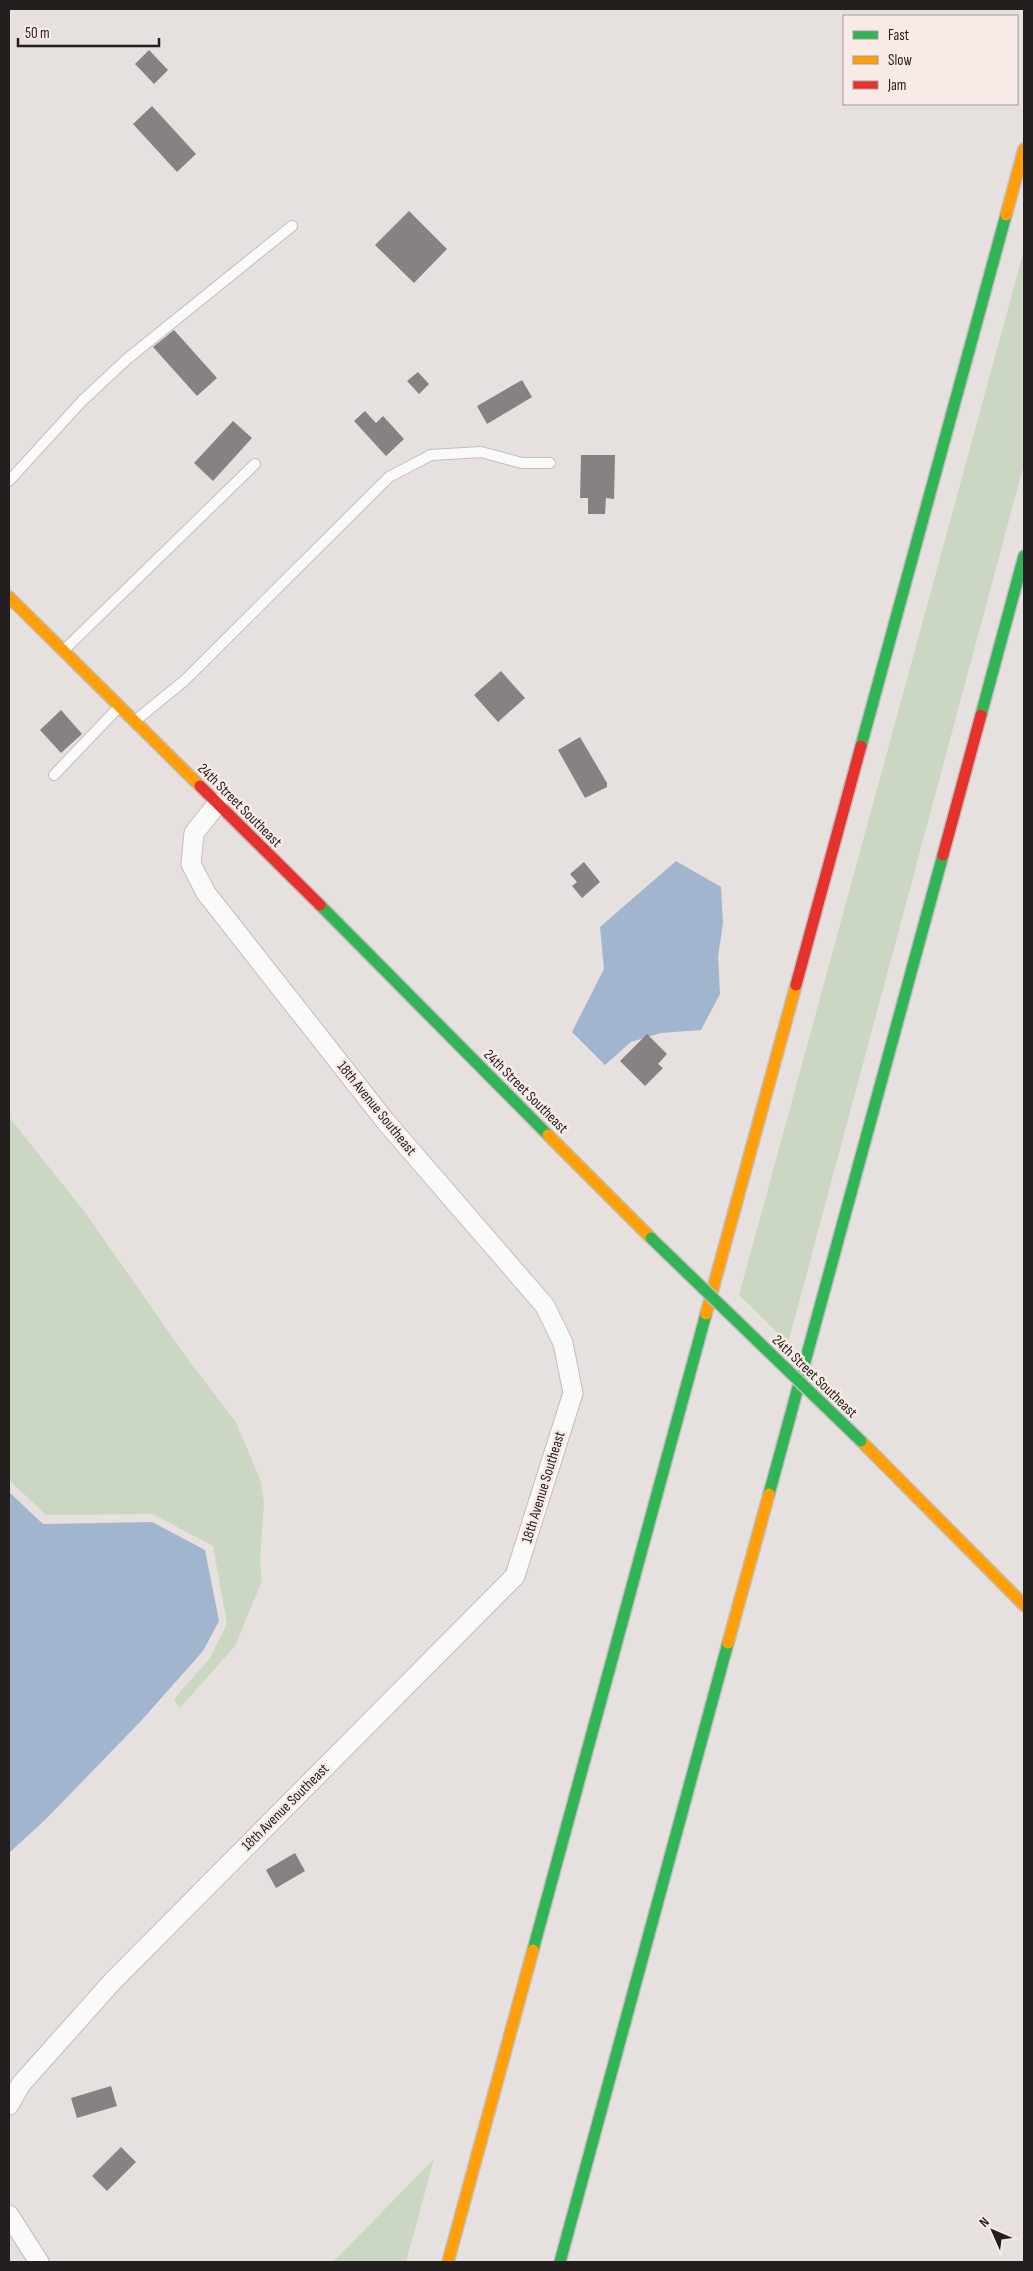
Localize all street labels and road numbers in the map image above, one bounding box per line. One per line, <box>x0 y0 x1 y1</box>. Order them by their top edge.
street label: 24th Street Southeast <box>194 759 286 852</box>
street label: 24th Street Southeast <box>480 1045 572 1138</box>
street label: 18th Avenue Southeast <box>333 1057 421 1160</box>
street label: 24th Street Southeast <box>768 1331 862 1422</box>
street label: 18th Avenue Southeast <box>517 1429 570 1545</box>
street label: 18th Avenue Southeast <box>238 1759 333 1855</box>

